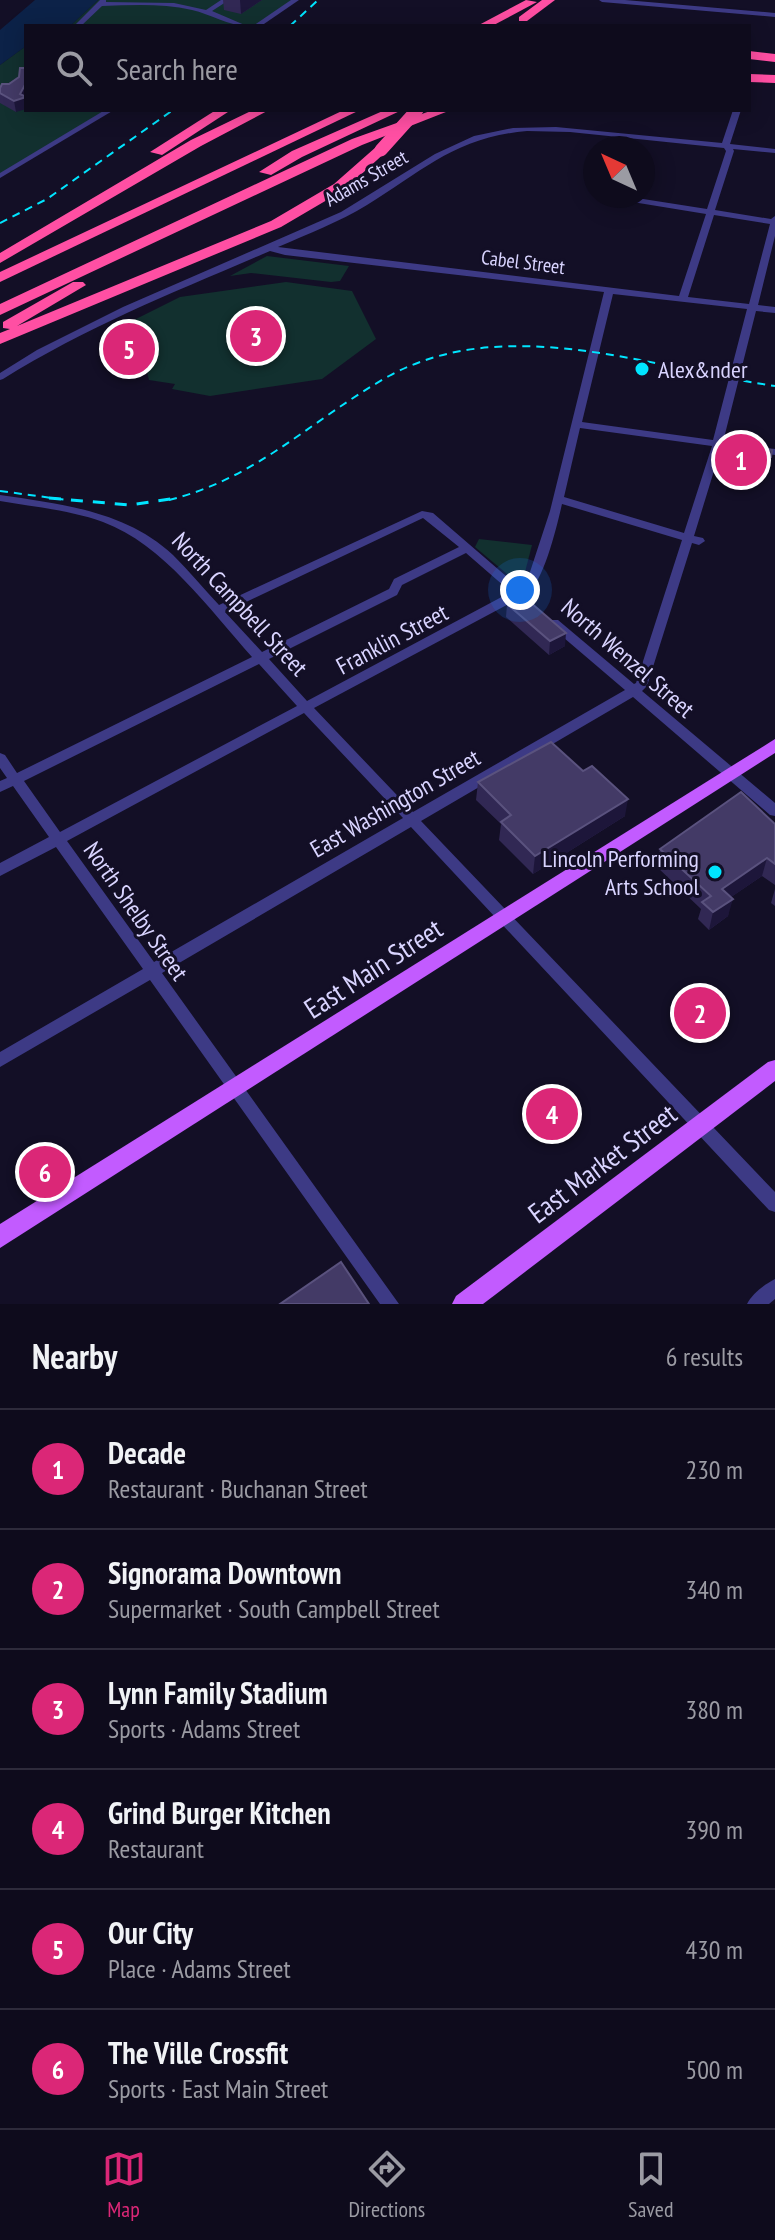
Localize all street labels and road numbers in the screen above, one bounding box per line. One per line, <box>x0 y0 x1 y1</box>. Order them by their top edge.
street label: Adams Street <box>320 144 413 212</box>
street label: Cabel Street <box>480 244 567 280</box>
street label: North Campbell Street <box>165 526 315 683</box>
street label: North Wenzel Street <box>555 592 701 725</box>
street label: Franklin Street <box>331 596 454 681</box>
street label: East Washington Street <box>305 742 486 864</box>
street label: North Shelby Street <box>77 836 195 987</box>
street label: East Main Street <box>297 909 449 1026</box>
street label: East Market Street <box>520 1095 684 1231</box>

